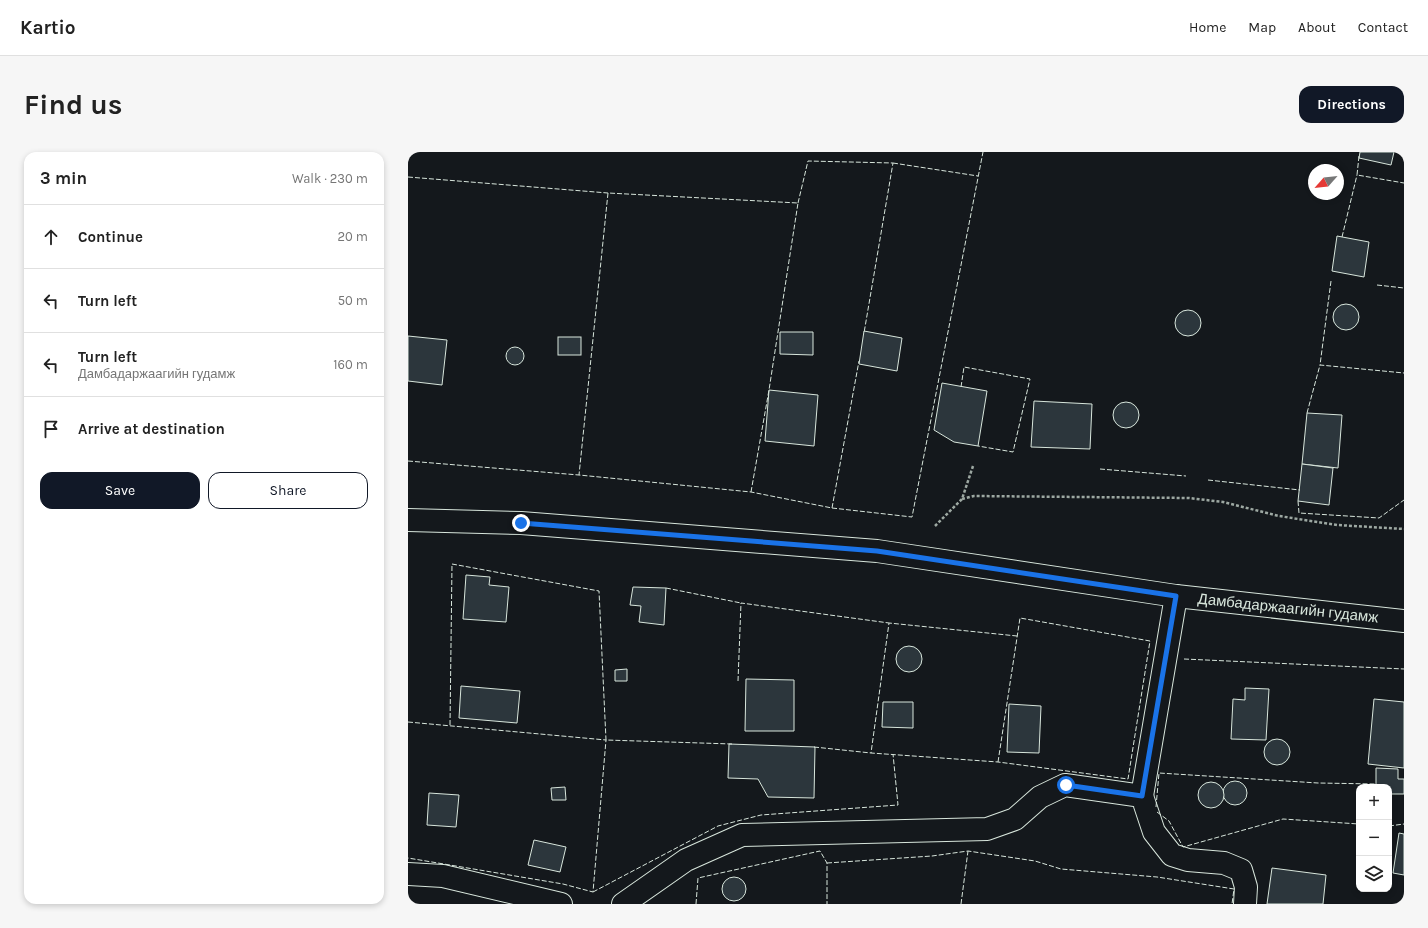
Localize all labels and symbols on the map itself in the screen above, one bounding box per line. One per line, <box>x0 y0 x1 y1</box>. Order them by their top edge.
north arrow <box>1308 164 1344 200</box>
route end <box>512 514 530 532</box>
street label: Дамбадаржаагийн гудамж <box>1197 590 1379 626</box>
route start <box>1057 776 1075 794</box>

